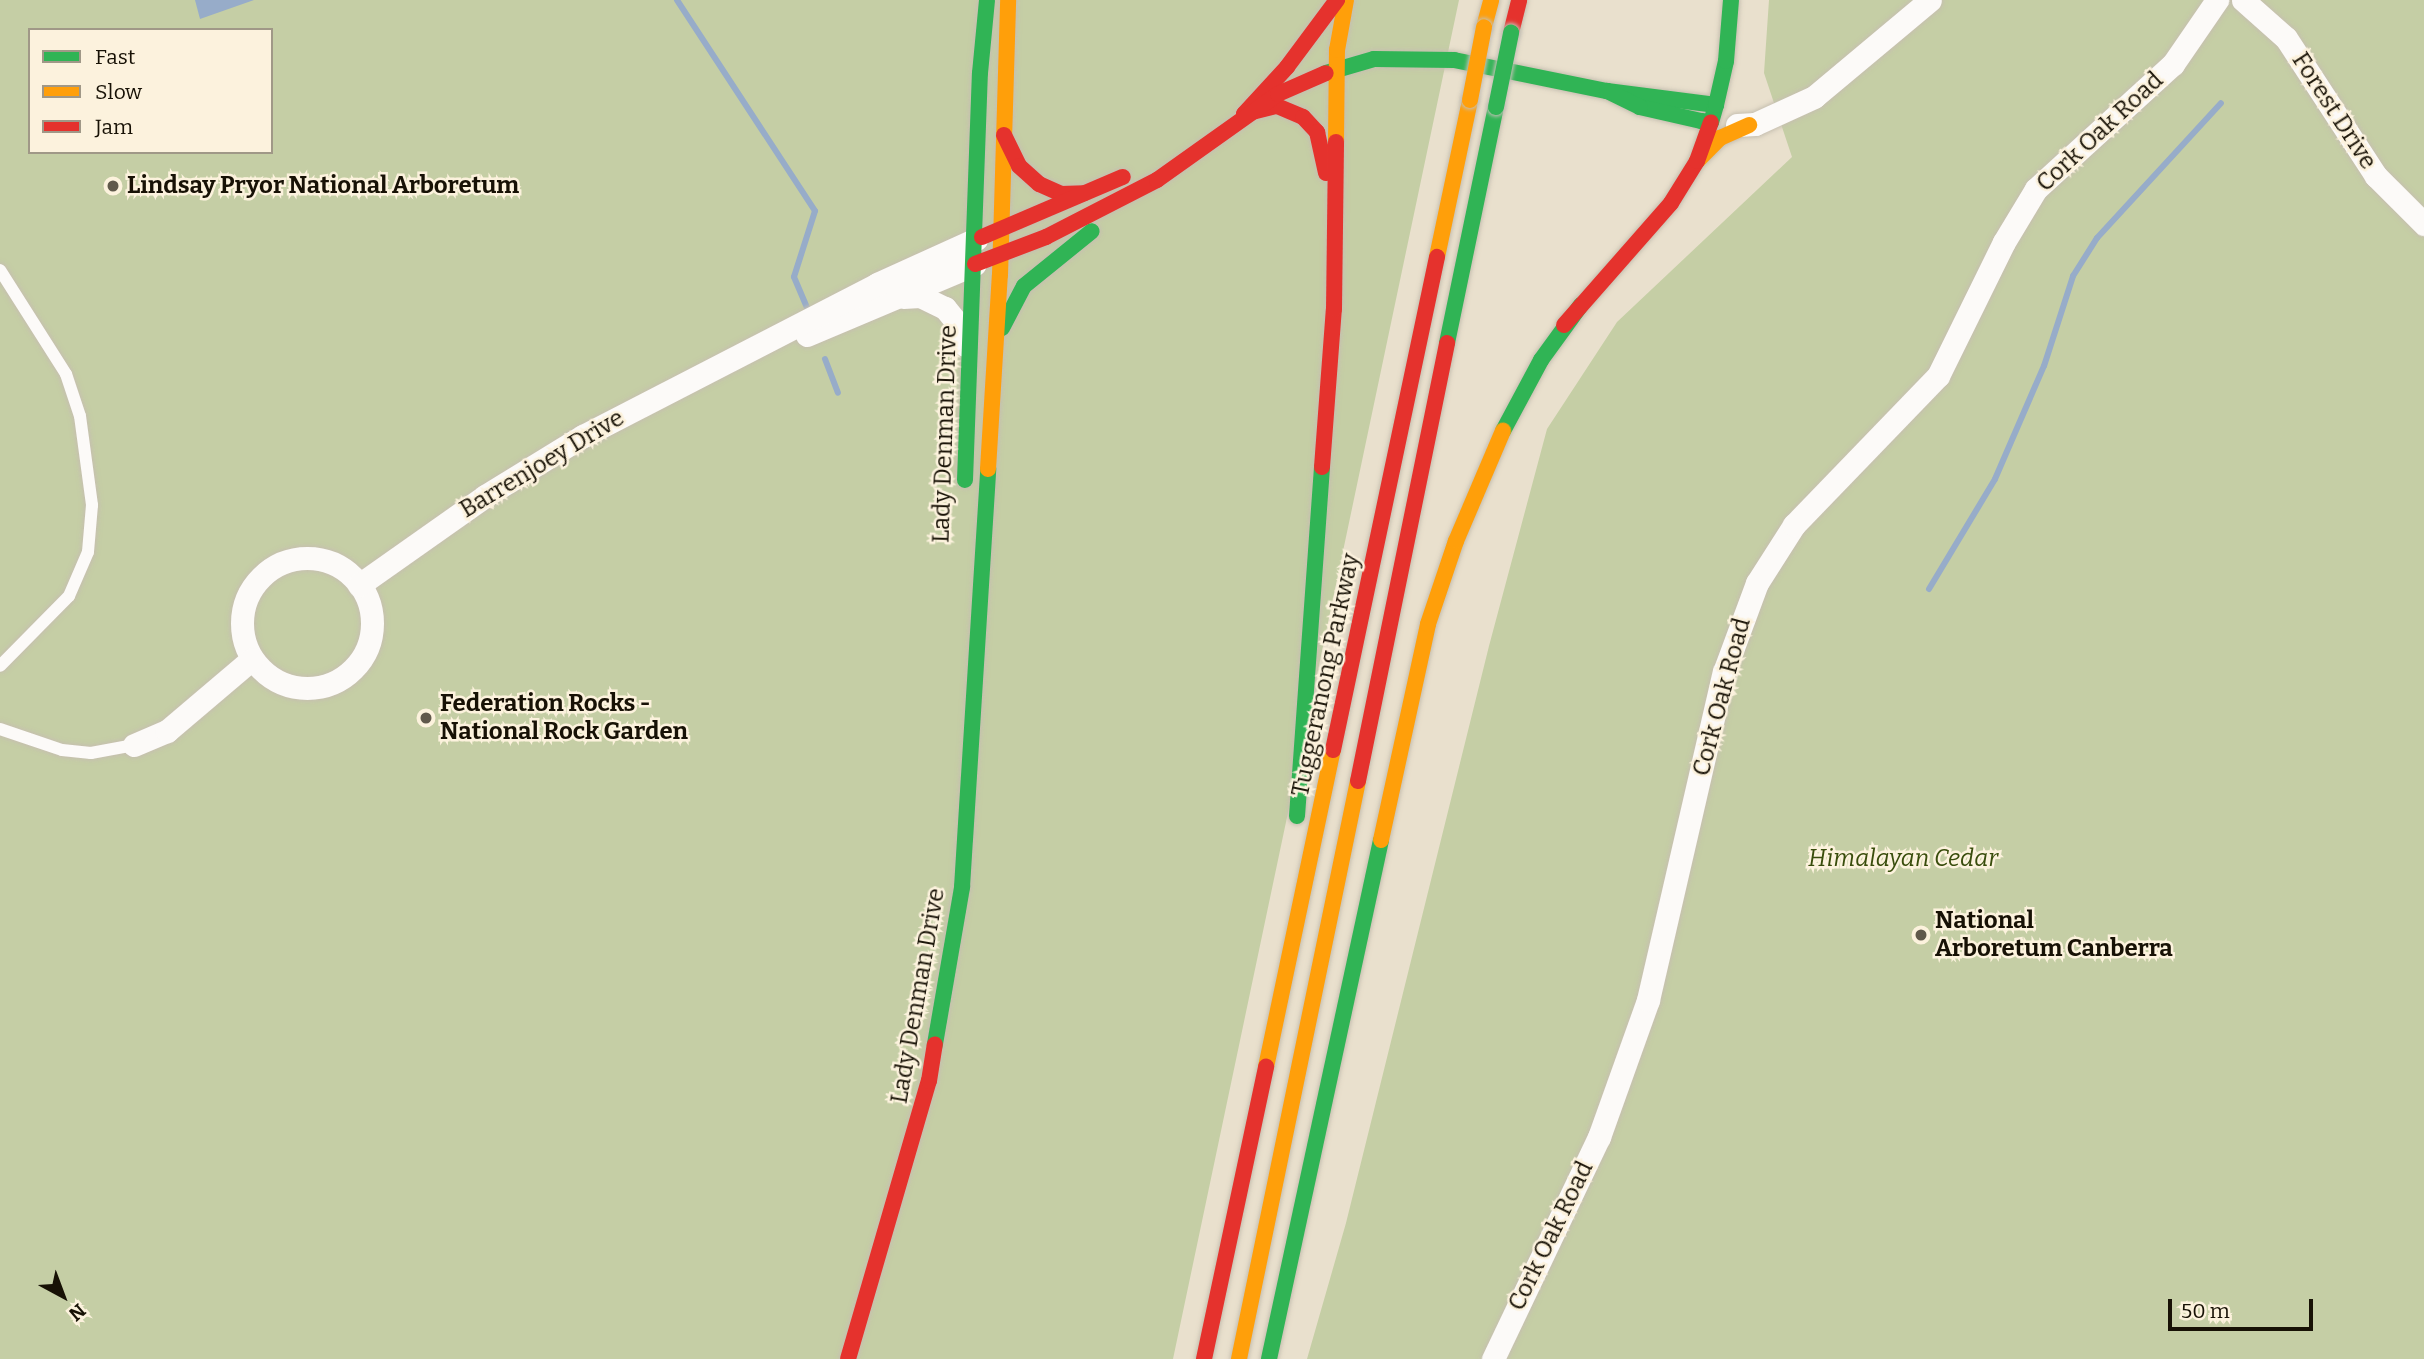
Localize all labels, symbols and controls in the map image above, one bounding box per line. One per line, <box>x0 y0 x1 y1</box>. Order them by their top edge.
legend <box>28 28 273 154</box>
text: Fast <box>95 44 135 70</box>
street label: Forest Drive <box>2286 47 2382 175</box>
street label: Cork Oak Road <box>2031 66 2169 198</box>
text: Slow <box>95 79 142 105</box>
text: Jam <box>95 114 133 140</box>
place label: Lindsay Pryor National Arboretum <box>127 172 519 200</box>
marker: Lindsay Pryor National Arboretum <box>105 178 121 194</box>
street label: Lady Denman Drive <box>927 325 963 543</box>
street label: Barrenjoey Drive <box>455 404 629 524</box>
street label: Tuggeranong Parkway <box>1286 551 1366 799</box>
street label: Cork Oak Road <box>1687 615 1757 779</box>
place label: Federation Rocks - National Rock Garden <box>440 690 688 746</box>
marker: Federation Rocks - National Rock Garden <box>418 710 434 726</box>
park label: Himalayan Cedar <box>1808 845 1998 873</box>
street label: Lady Denman Drive <box>885 886 951 1106</box>
place label: National Arboretum Canberra <box>1935 907 2173 963</box>
marker: National Arboretum Canberra <box>1913 927 1929 943</box>
street label: Cork Oak Road <box>1502 1157 1600 1315</box>
north arrow <box>28 1261 98 1331</box>
scale bar <box>2172 1286 2317 1330</box>
text: 50 m <box>2181 1298 2230 1324</box>
text: N <box>64 1299 90 1326</box>

